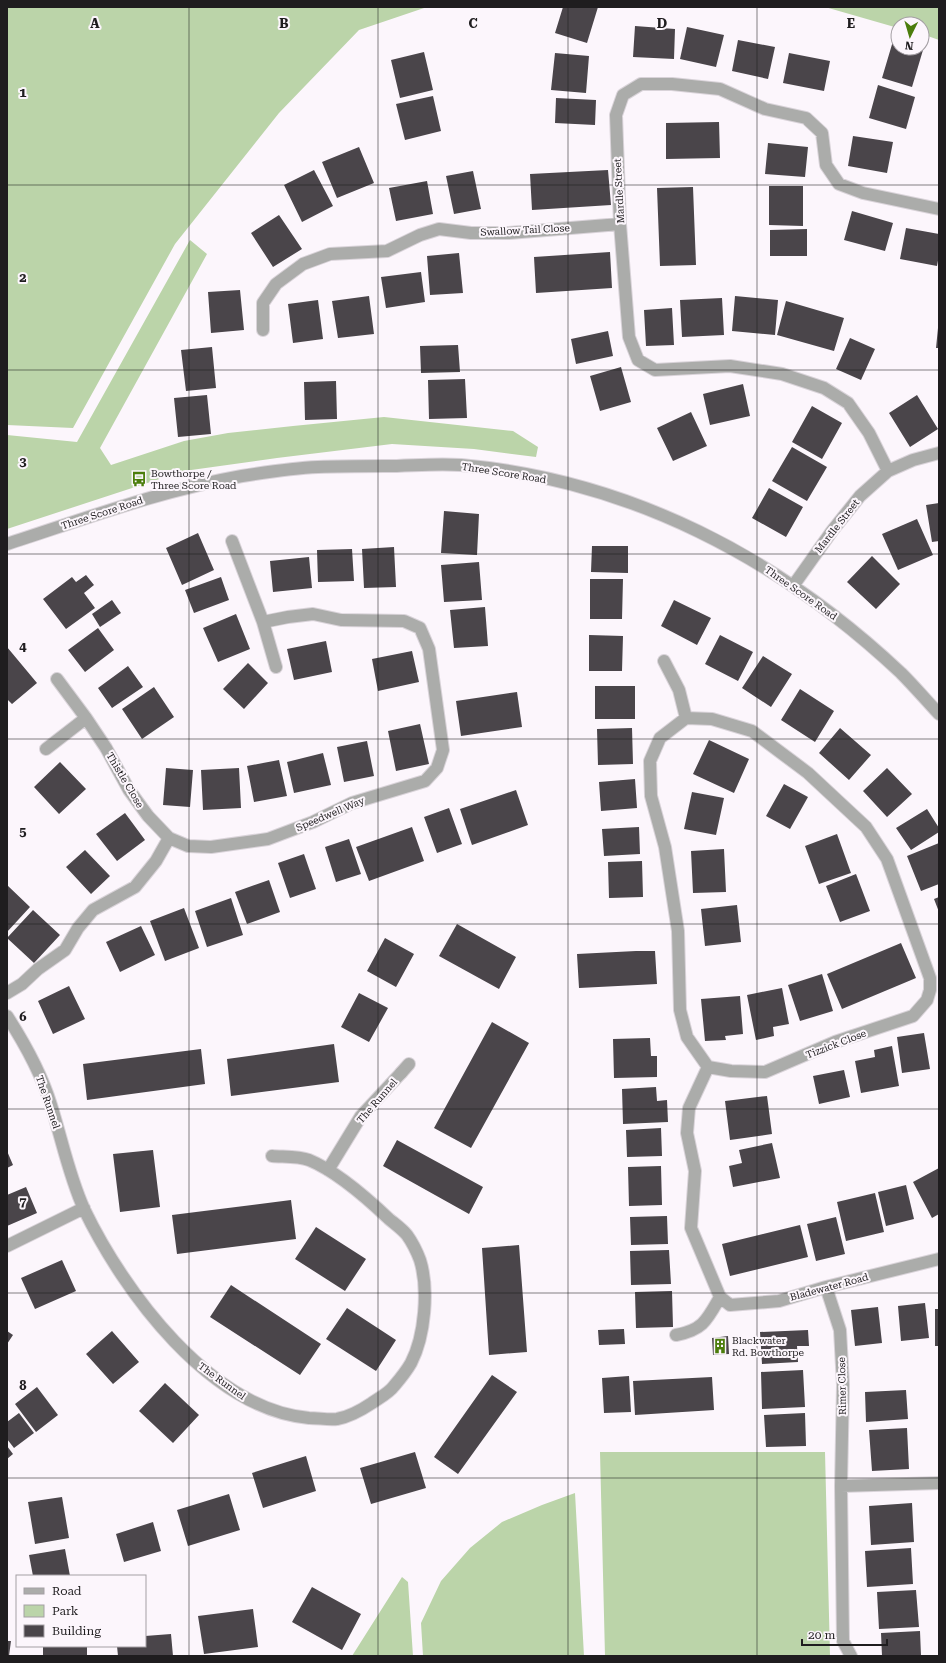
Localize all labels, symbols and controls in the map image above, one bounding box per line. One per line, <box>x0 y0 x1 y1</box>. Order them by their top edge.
text: A <box>90 16 100 31</box>
text: B <box>279 16 289 31</box>
text: C <box>468 16 478 31</box>
text: D <box>657 16 667 31</box>
text: E <box>847 16 855 31</box>
north arrow <box>890 16 930 56</box>
text: N <box>904 39 914 52</box>
text: 1 <box>19 85 27 100</box>
street label: Mardle Street <box>612 158 626 224</box>
street label: Swallow Tail Close <box>480 222 571 238</box>
text: 2 <box>19 270 27 285</box>
text: 3 <box>19 454 27 469</box>
street label: Three Score Road <box>461 461 548 485</box>
place label: Bowthorpe / Three Score Road <box>151 468 237 491</box>
bus stop icon: Bowthorpe / Three Score Road <box>130 470 148 488</box>
street label: Three Score Road <box>60 494 145 531</box>
street label: Mardle Street <box>813 497 862 555</box>
street label: Three Score Road <box>763 564 840 622</box>
text: 4 <box>19 639 27 654</box>
street label: Thistle Close <box>104 750 146 810</box>
street label: Speedwell Way <box>294 795 366 833</box>
text: 5 <box>19 824 27 839</box>
text: 6 <box>19 1009 27 1024</box>
street label: Tizzick Close <box>804 1027 868 1061</box>
street label: The Runnel <box>34 1074 62 1130</box>
street label: The Runnel <box>355 1076 399 1126</box>
text: 7 <box>19 1194 27 1209</box>
street label: Bladewater Road <box>789 1271 870 1303</box>
place label: Blackwater Rd. Bowthorpe <box>732 1335 805 1358</box>
building icon: Blackwater Rd. Bowthorpe <box>711 1337 729 1355</box>
street label: Rimer Close <box>836 1356 848 1415</box>
street label: The Runnel <box>196 1360 248 1402</box>
text: 8 <box>19 1378 27 1393</box>
legend <box>16 1575 146 1647</box>
text: Road <box>52 1584 82 1598</box>
text: Park <box>52 1604 79 1618</box>
scale bar <box>802 1621 887 1647</box>
text: Building <box>52 1624 101 1638</box>
text: 20 m <box>808 1628 835 1642</box>

